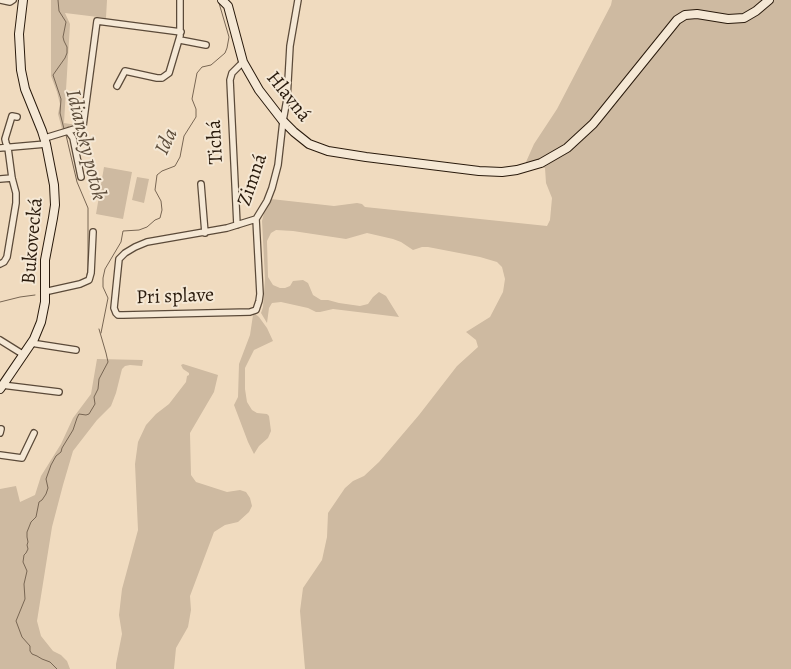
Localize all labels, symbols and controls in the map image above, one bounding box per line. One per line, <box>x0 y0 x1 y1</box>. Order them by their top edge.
street label: Hlavná <box>260 67 316 127</box>
water label: Idiansky potok <box>59 87 111 203</box>
street label: Tichá <box>203 119 229 165</box>
water label: Ida <box>150 125 184 159</box>
street label: Zimná <box>233 151 273 209</box>
street label: Bukovecká <box>17 197 49 285</box>
street label: Pri splave <box>136 284 214 310</box>

